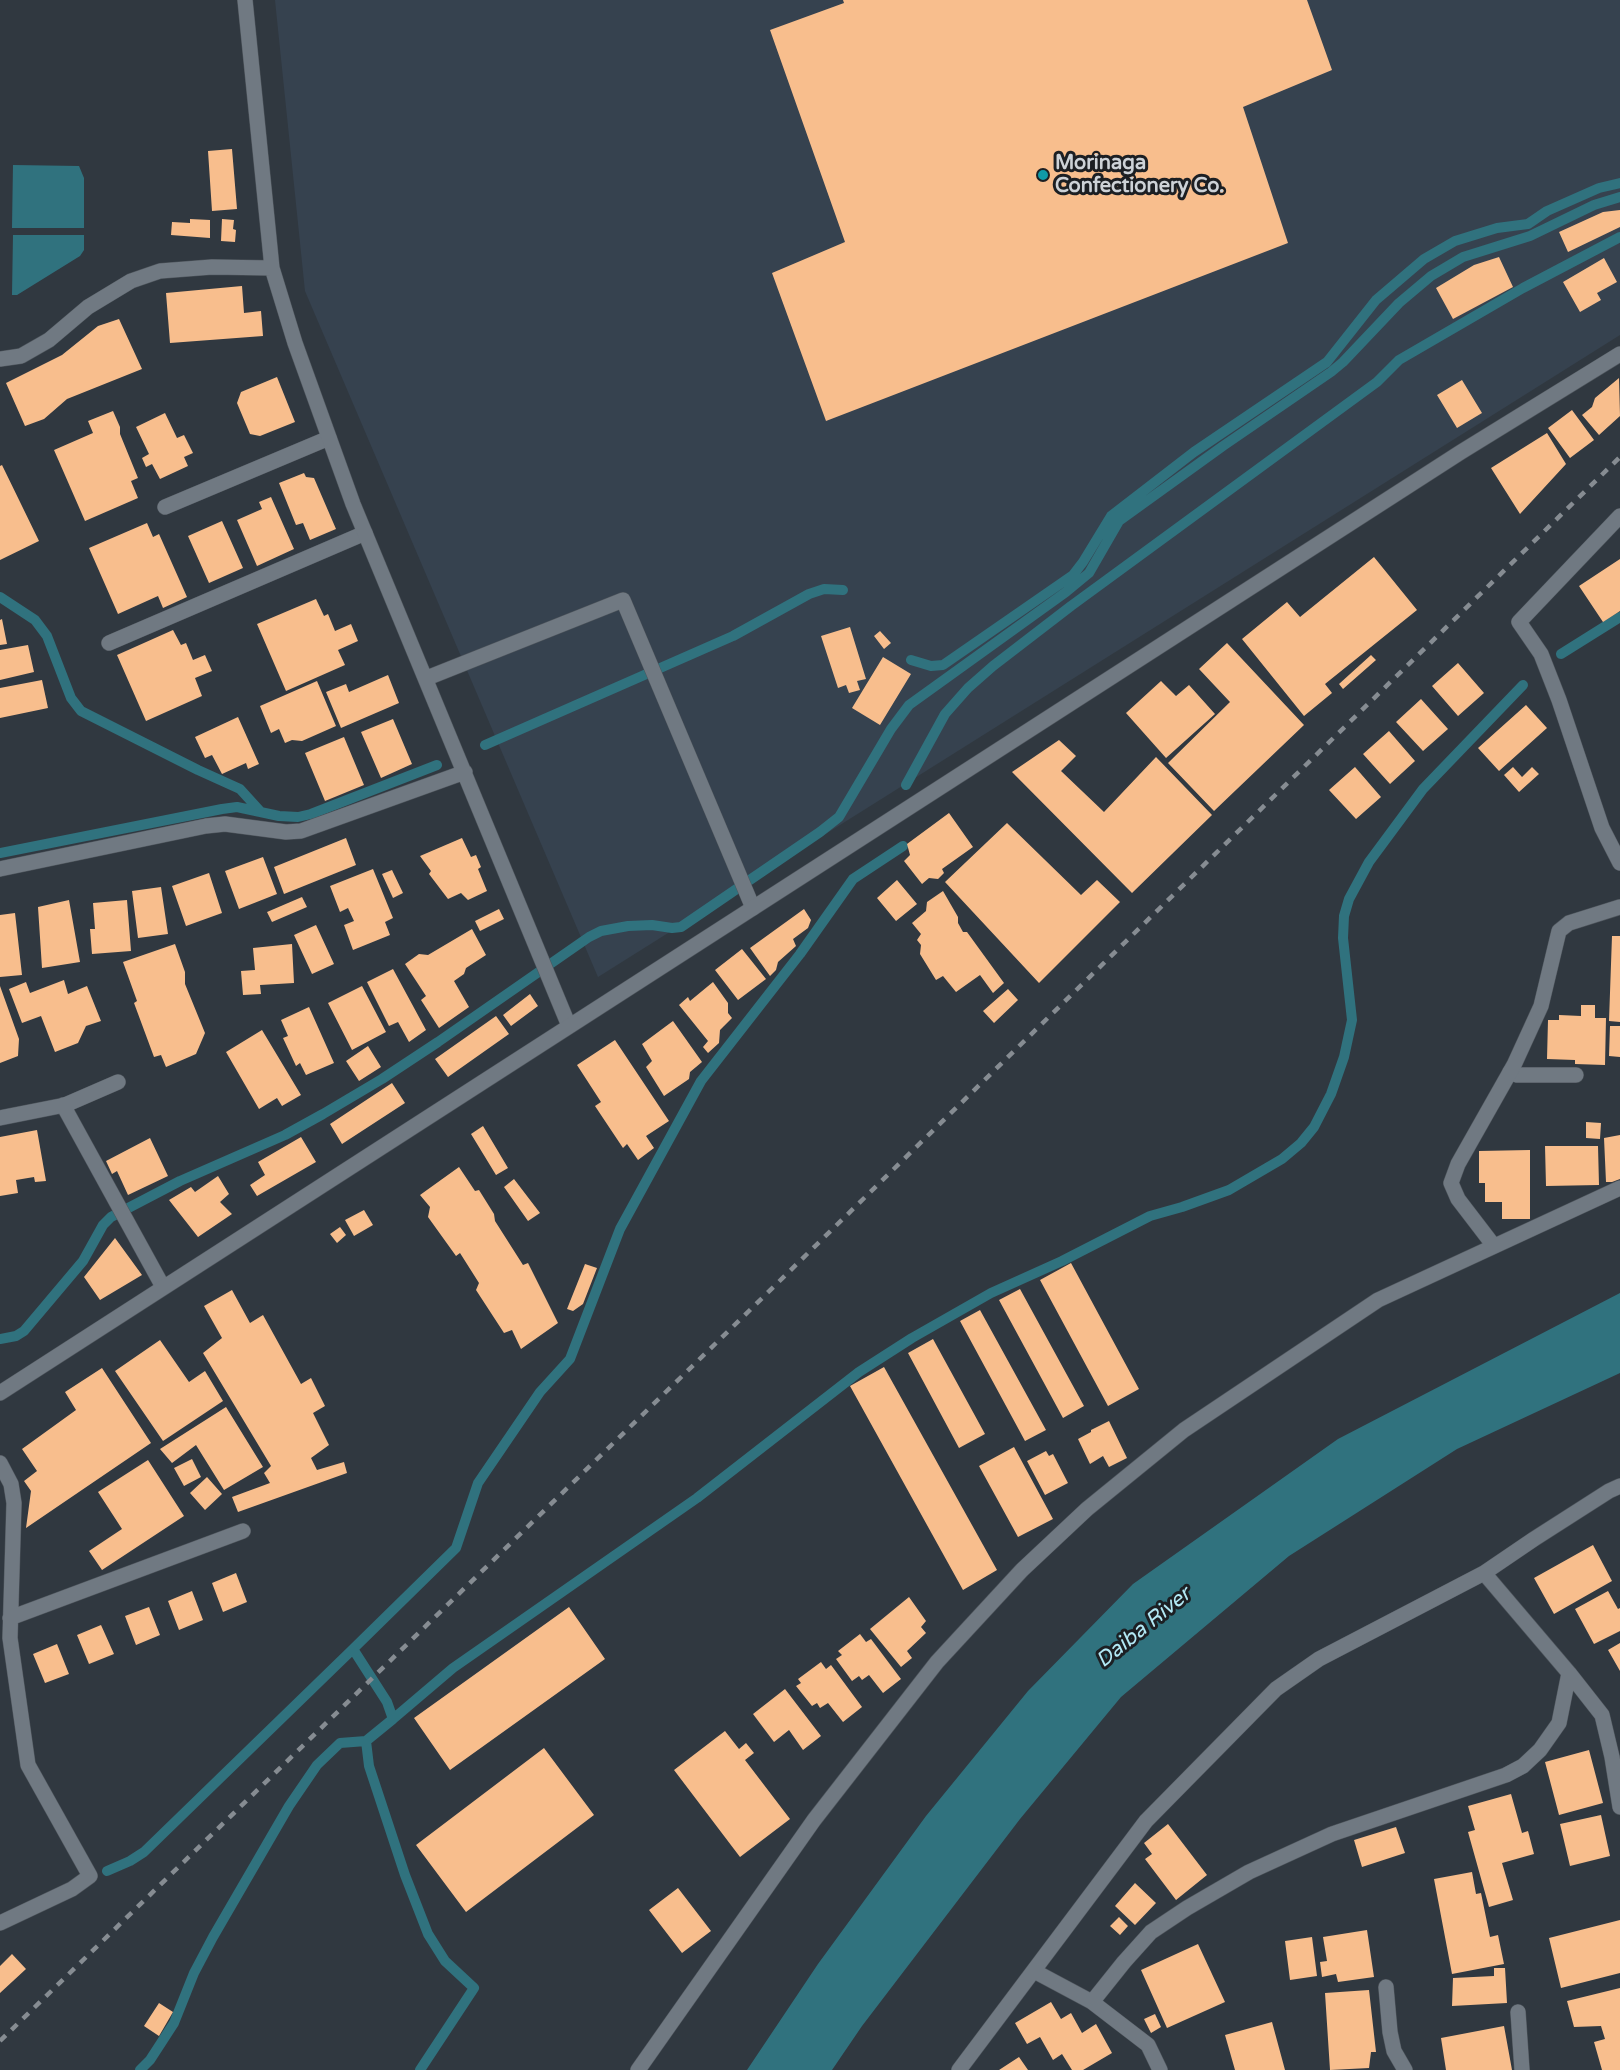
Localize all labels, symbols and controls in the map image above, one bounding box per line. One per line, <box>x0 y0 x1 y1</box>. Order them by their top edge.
place label: Morinaga Confectionery Co. <box>1055 152 1224 199</box>
marker: Morinaga Confectionery Co. <box>1036 168 1050 182</box>
water label: Daiba River <box>1092 1582 1196 1674</box>

